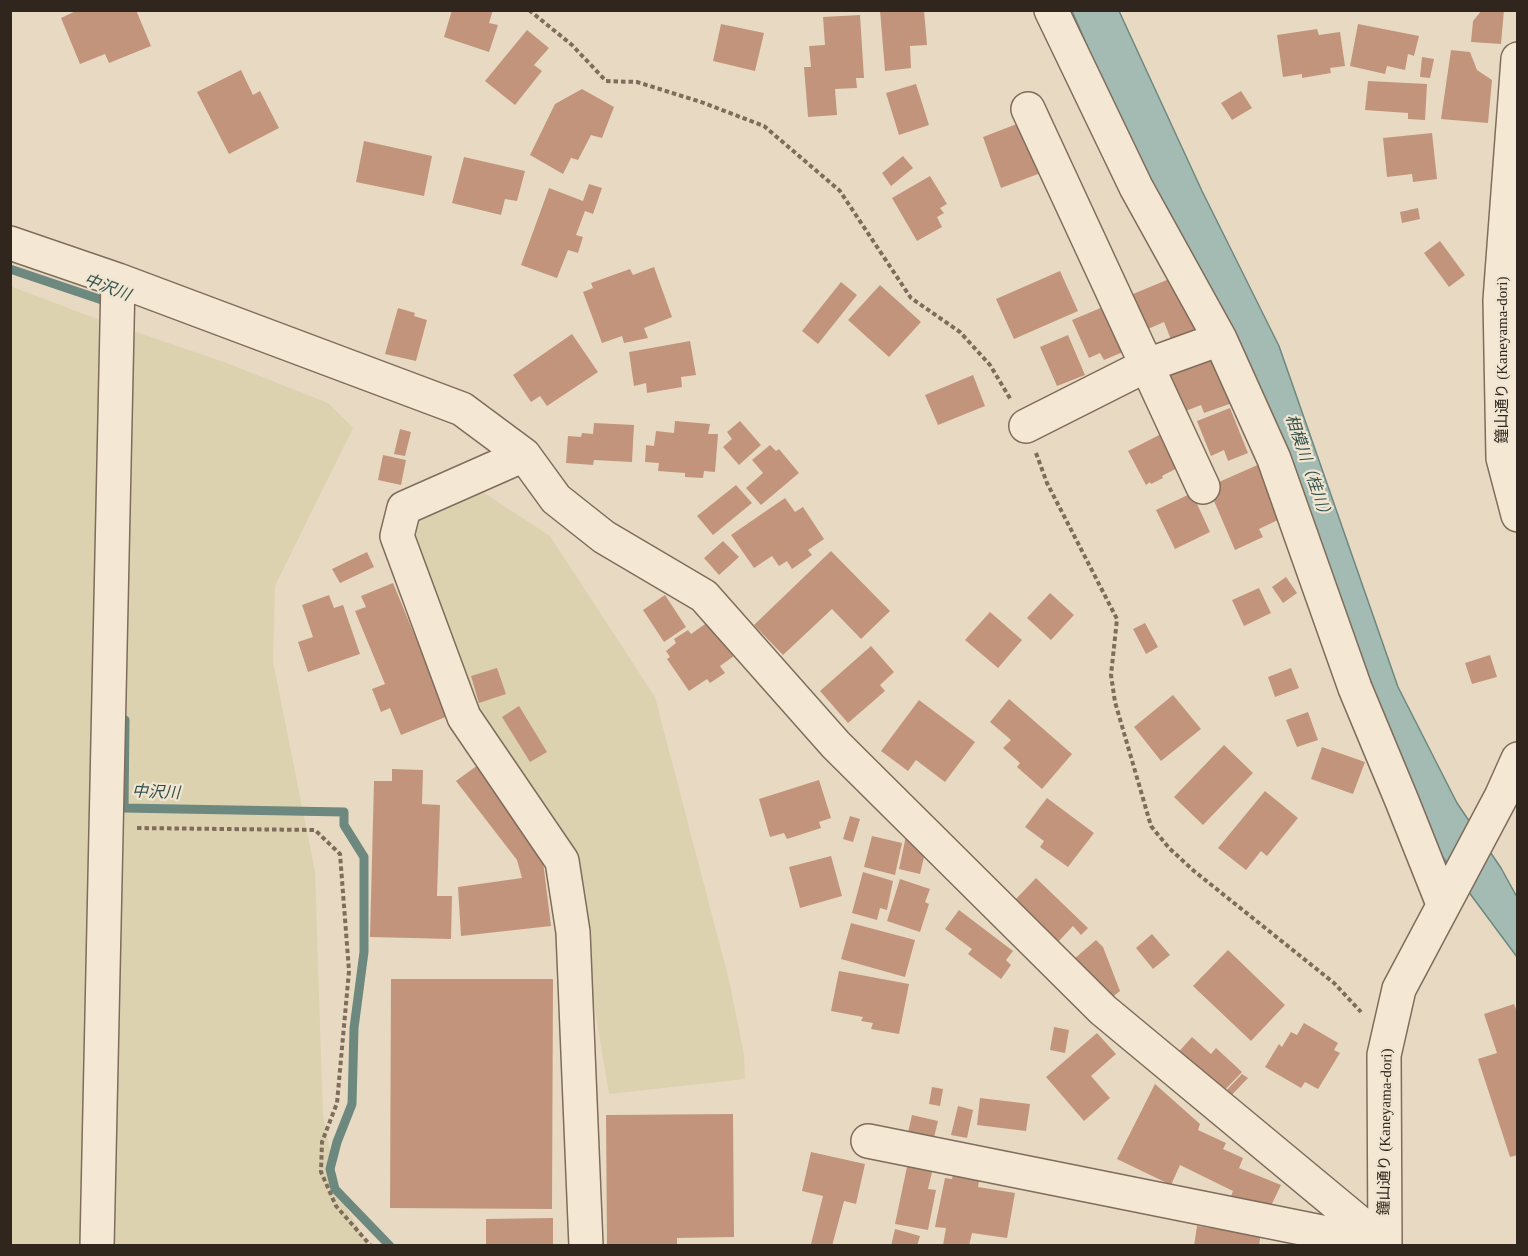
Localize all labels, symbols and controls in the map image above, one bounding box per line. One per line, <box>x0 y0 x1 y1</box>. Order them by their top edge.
water label: 中沢川 <box>81 270 133 306</box>
street label: 鐘山通り (Kaneyama-dori) <box>1494 276 1512 444</box>
water label: 相模川（桂川） <box>1281 412 1335 524</box>
water label: 中沢川 <box>132 783 180 803</box>
street label: 鐘山通り (Kaneyama-dori) <box>1376 1048 1396 1216</box>

